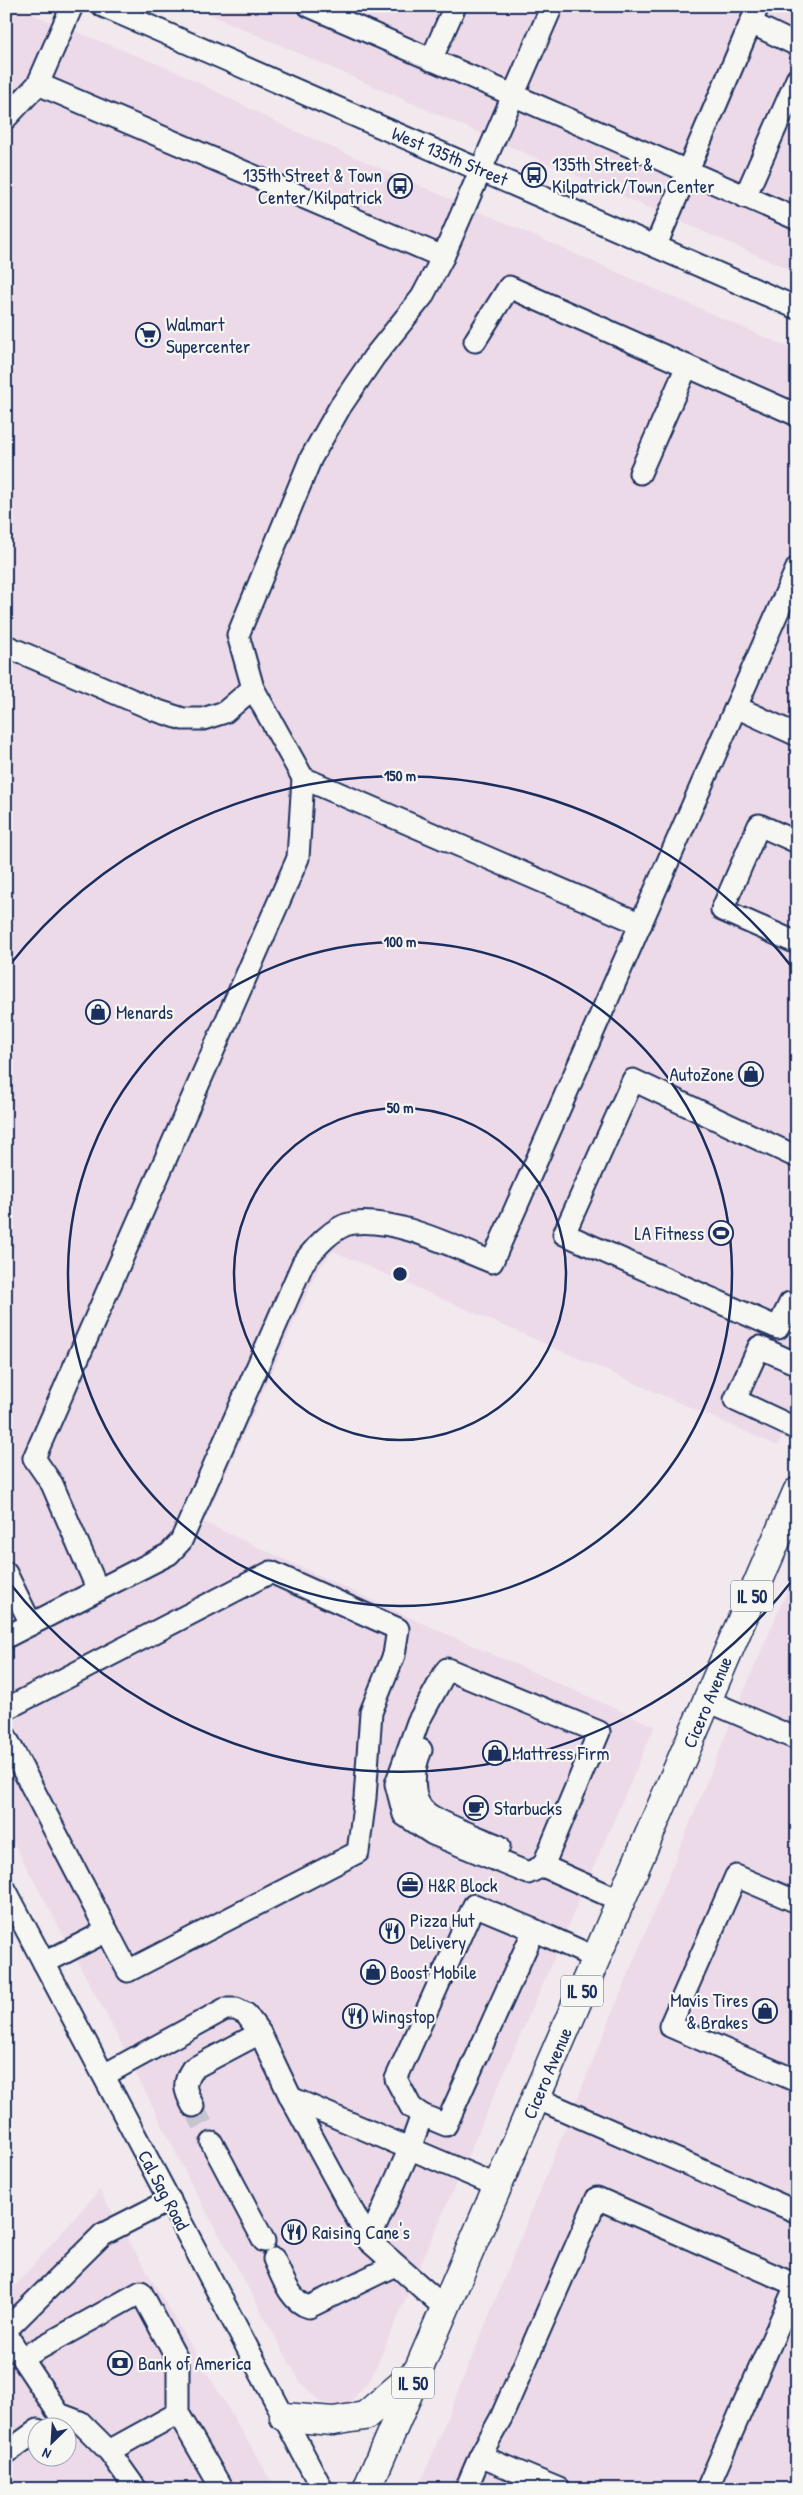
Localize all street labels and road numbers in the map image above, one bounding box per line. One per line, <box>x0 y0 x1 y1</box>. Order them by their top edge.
street label: West 135th Street <box>388 120 513 192</box>
road number: IL 50 <box>731 1580 773 1612</box>
street label: Cicero Avenue <box>676 1652 738 1752</box>
road number: IL 50 <box>561 1975 603 2006</box>
street label: Cicero Avenue <box>516 2023 578 2123</box>
street label: Cal Sag Road <box>132 2145 196 2235</box>
road number: IL 50 <box>392 2368 434 2398</box>

